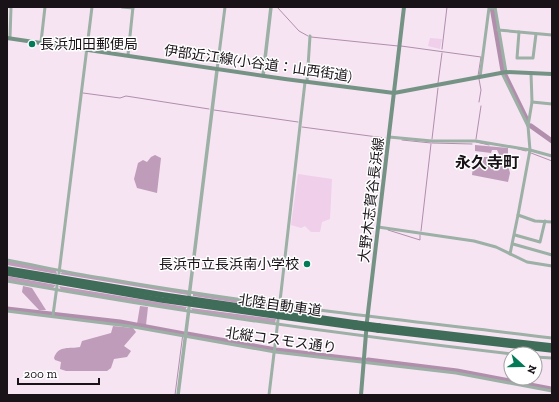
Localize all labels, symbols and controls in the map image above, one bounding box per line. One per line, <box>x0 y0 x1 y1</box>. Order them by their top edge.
place label: 長浜加田郵便局 <box>40 36 138 53</box>
marker: 長浜加田郵便局 <box>27 39 37 49</box>
street label: 伊部近江線(小谷道：山西街道) <box>163 42 353 85</box>
street label: 大野木志賀谷長浜線 <box>355 136 388 264</box>
district label: 永久寺町 <box>455 153 519 172</box>
place label: 長浜市立長浜南小学校 <box>159 256 299 273</box>
marker: 長浜市立長浜南小学校 <box>302 259 312 269</box>
street label: 北陸自動車道 <box>237 291 323 320</box>
street label: 北縦コスモス通り <box>224 324 338 357</box>
north arrow <box>503 346 543 386</box>
scale bar <box>18 360 99 386</box>
text: N <box>524 363 539 376</box>
text: 200 m <box>24 367 58 381</box>

